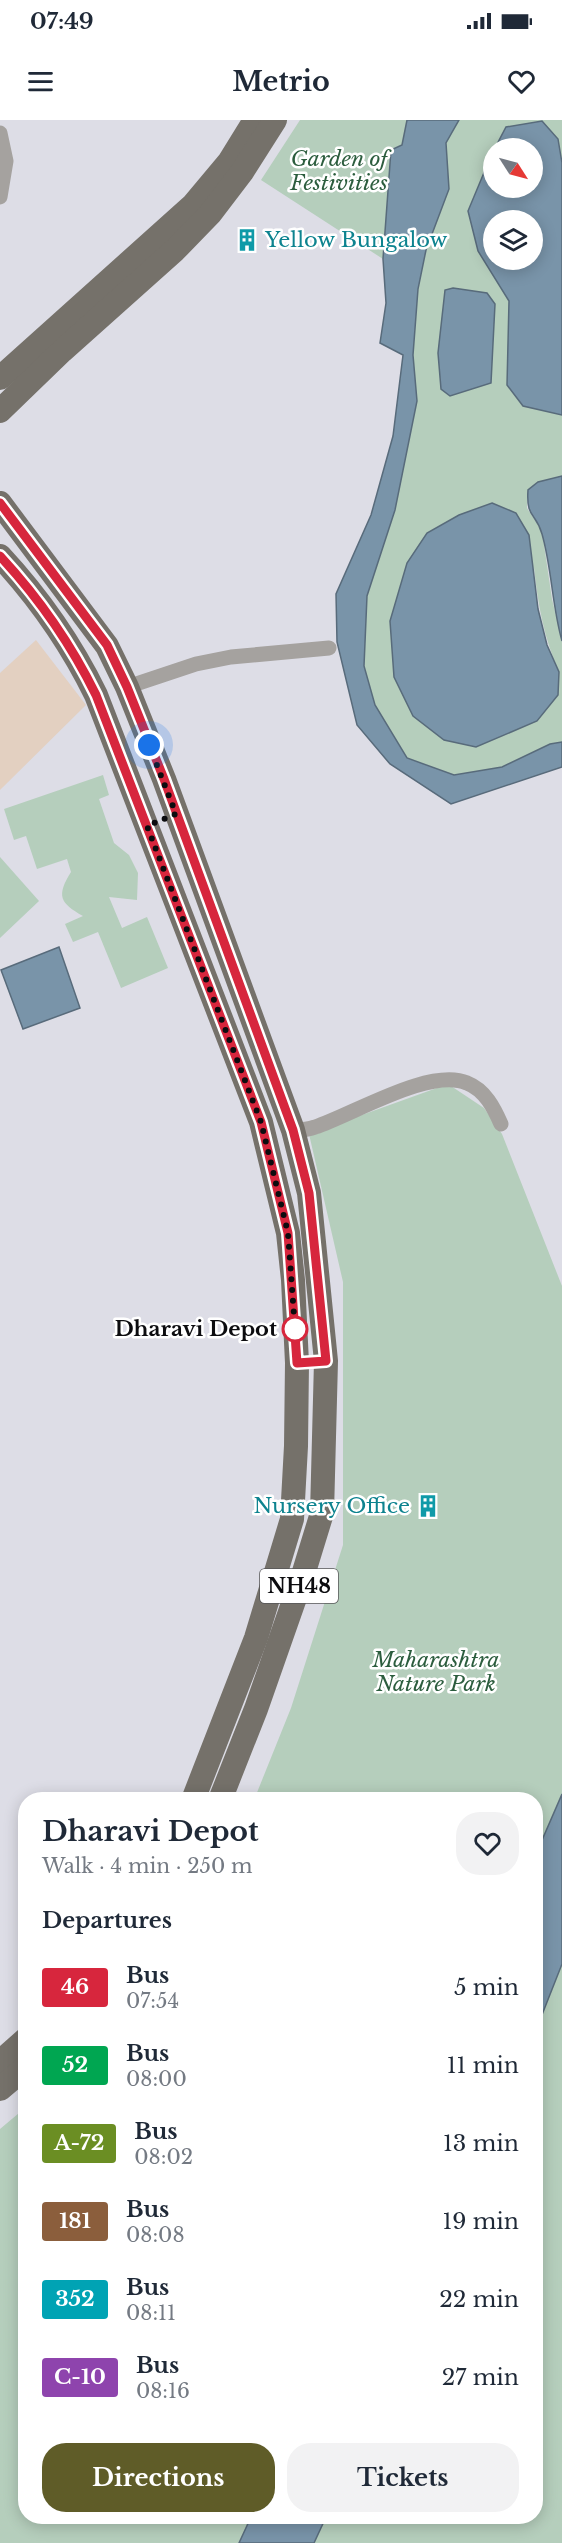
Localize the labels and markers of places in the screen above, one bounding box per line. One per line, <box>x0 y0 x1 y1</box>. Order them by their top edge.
building icon: Yellow Bungalow <box>234 227 260 253</box>
place label: Yellow Bungalow <box>264 227 448 253</box>
place label: Dharavi Depot <box>115 1316 277 1342</box>
marker: Dharavi Depot <box>282 1316 308 1342</box>
place label: Nursery Office <box>254 1493 410 1519</box>
building icon: Nursery Office <box>415 1493 441 1519</box>

